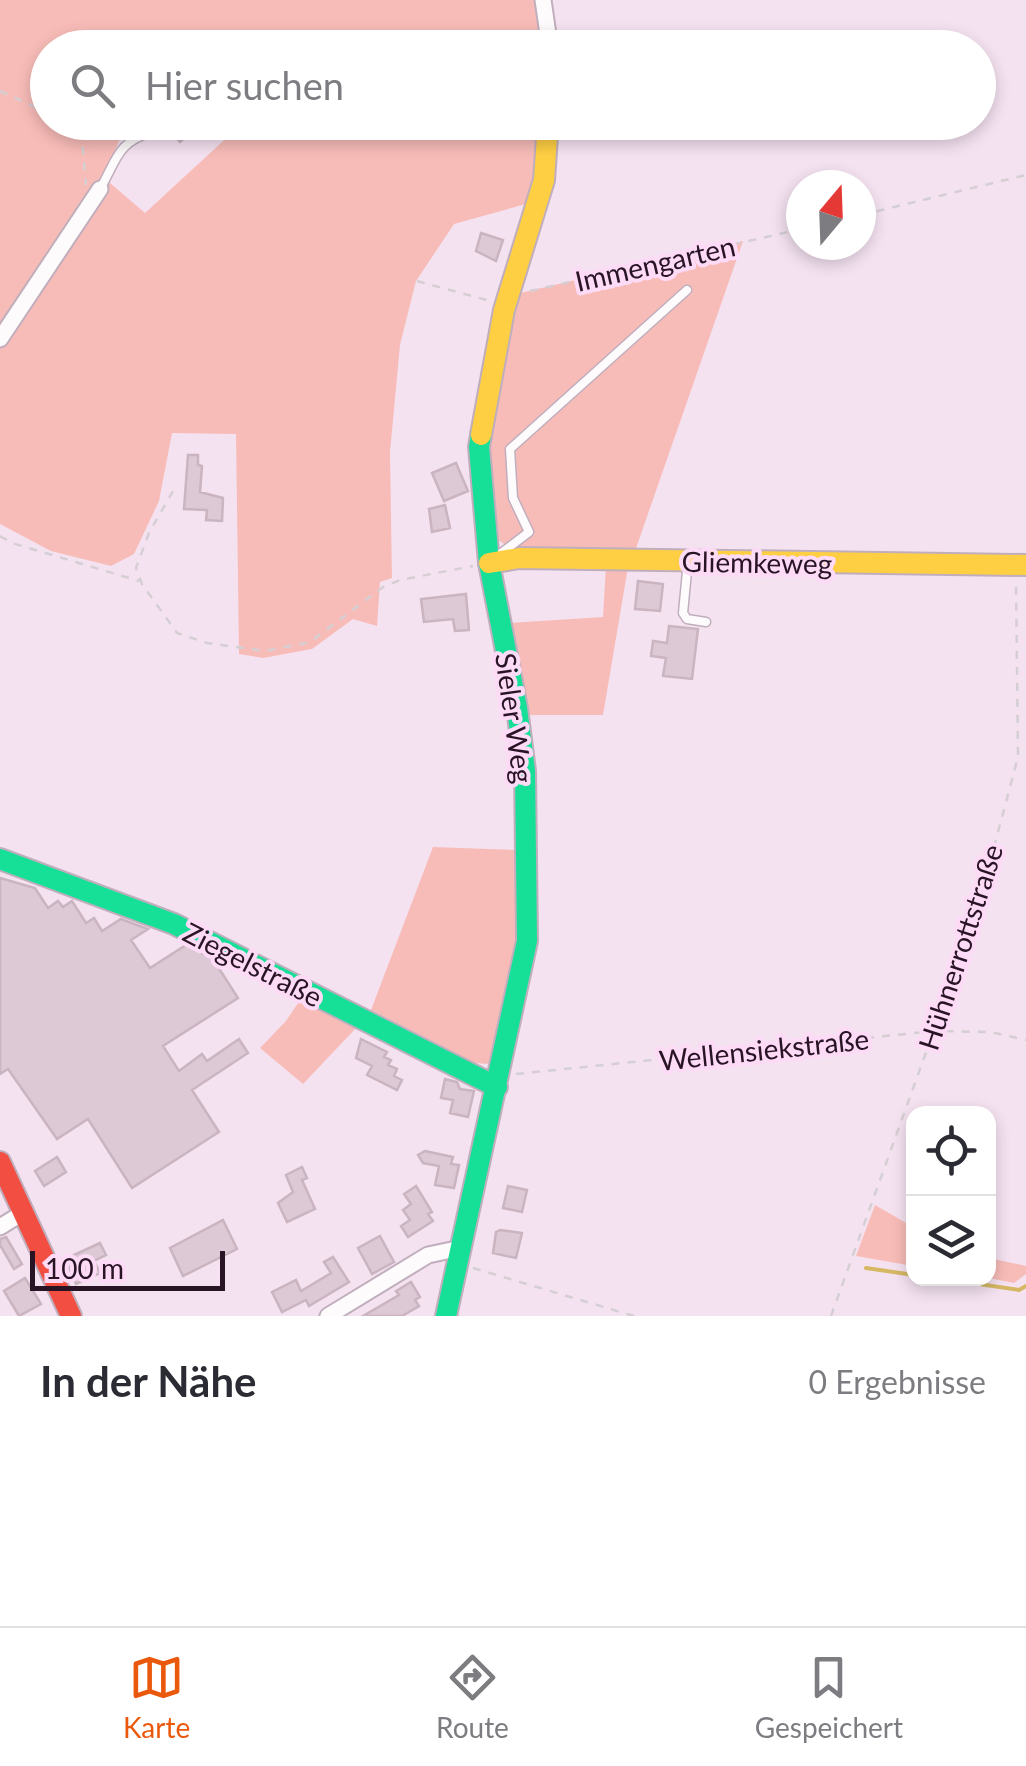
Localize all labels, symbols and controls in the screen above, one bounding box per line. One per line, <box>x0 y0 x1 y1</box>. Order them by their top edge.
search box <box>30 30 996 140</box>
icon: search <box>65 58 120 113</box>
text: Hier suchen <box>145 62 344 108</box>
north arrow <box>786 170 876 260</box>
street label: Immengarten <box>572 228 738 298</box>
street label: Gliemkeweg <box>681 544 833 580</box>
street label: Sieler Weg <box>489 651 541 785</box>
street label: Hühnerrottstraße <box>911 840 1009 1054</box>
street label: Ziegelstraße <box>178 915 328 1013</box>
street label: Wellensiekstraße <box>657 1021 871 1077</box>
map controls <box>906 1106 996 1286</box>
button: locate <box>906 1106 996 1196</box>
button: layers <box>906 1196 996 1286</box>
scale bar <box>30 1246 225 1290</box>
text: 100 m <box>45 1251 124 1285</box>
text: In der Nähe <box>40 1356 257 1406</box>
text: 0 Ergebnisse <box>809 1362 986 1401</box>
tab: Karte <box>123 1650 190 1744</box>
tab: Route <box>436 1650 509 1744</box>
tab: Gespeichert <box>755 1650 903 1744</box>

